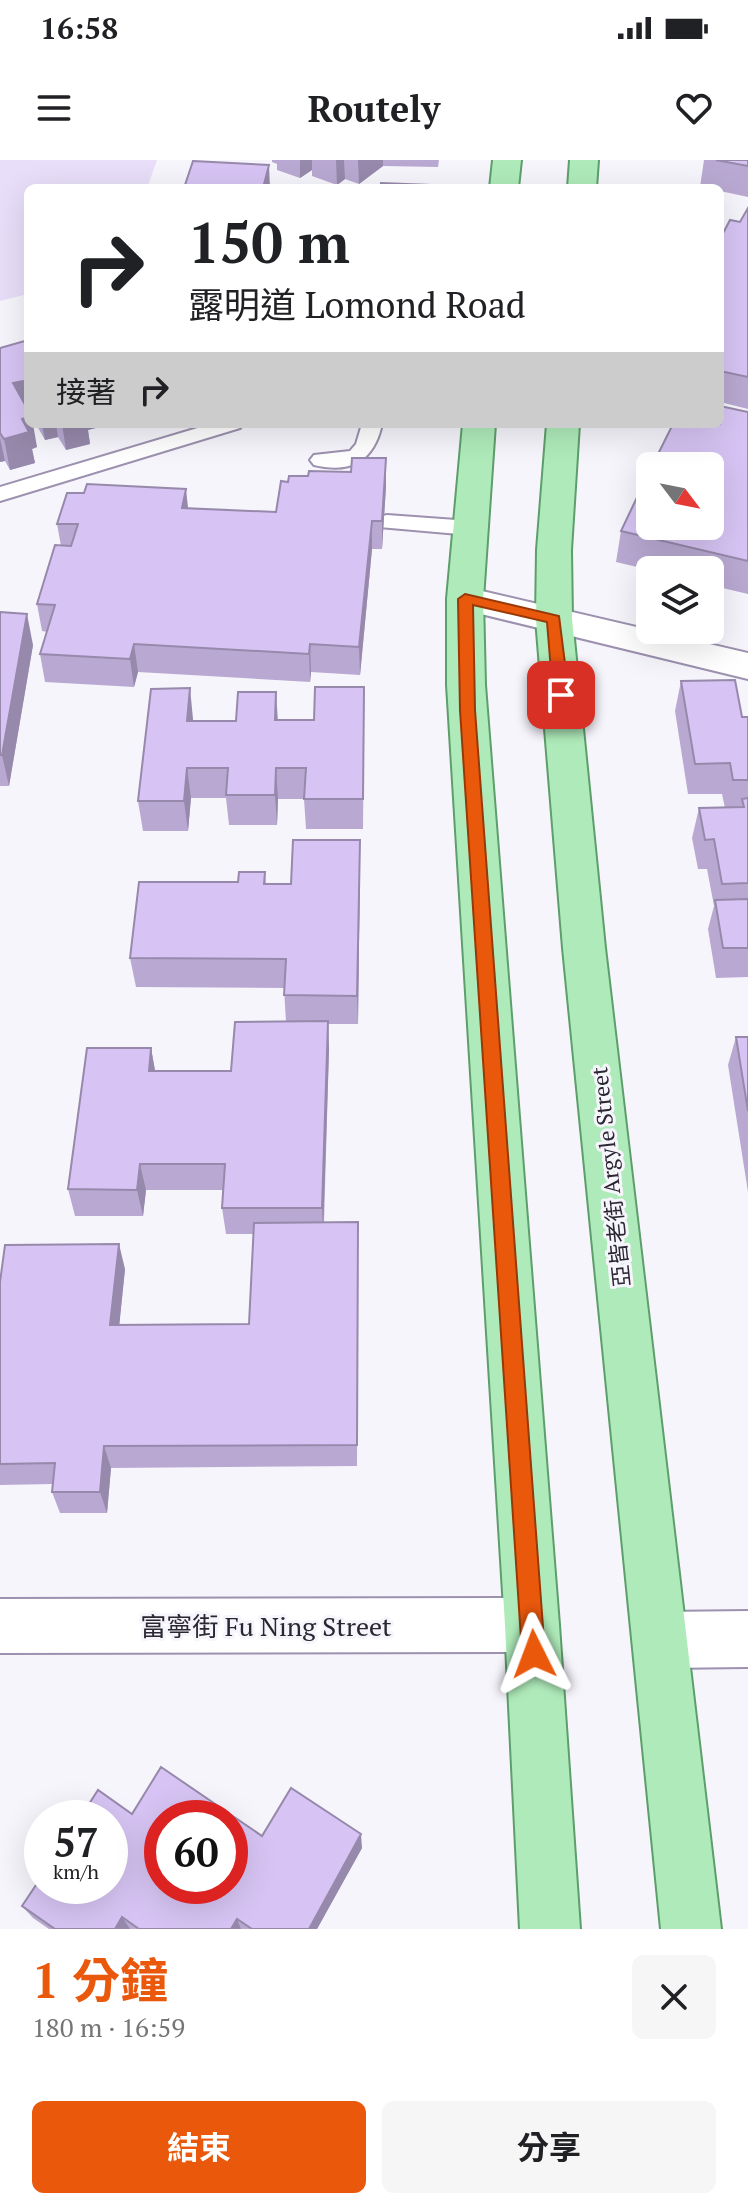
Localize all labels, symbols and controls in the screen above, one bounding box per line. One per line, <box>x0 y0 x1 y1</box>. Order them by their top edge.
text: 16:58 <box>40 8 118 48</box>
text: Routely <box>308 85 440 132</box>
icon: menu <box>32 86 76 130</box>
icon: heart <box>672 86 716 130</box>
text: 150 m <box>188 205 350 279</box>
icon: right <box>56 216 160 320</box>
text: 露明道 Lomond Road <box>188 281 526 328</box>
icon: right <box>132 368 176 412</box>
text: 接著 <box>56 372 116 412</box>
north arrow <box>636 452 724 540</box>
map controls <box>636 452 724 644</box>
button: layers <box>636 556 724 644</box>
pin <box>527 661 595 729</box>
icon: arrive <box>539 673 583 717</box>
street label: 亞皆老街 Argyle Street <box>584 1065 636 1289</box>
street label: 富寧街 Fu Ning Street <box>140 1609 392 1643</box>
position arrow <box>492 1612 576 1696</box>
speed limit sign: 60 <box>144 1800 248 1904</box>
text: 57 <box>53 1815 99 1868</box>
text: km/h <box>53 1858 99 1885</box>
text: 1 分鐘 <box>32 1948 168 2012</box>
button: close <box>632 1955 716 2039</box>
text: 180 m · 16:59 <box>32 2010 185 2044</box>
button: 結束 <box>32 2101 366 2193</box>
button: 分享 <box>382 2101 716 2193</box>

